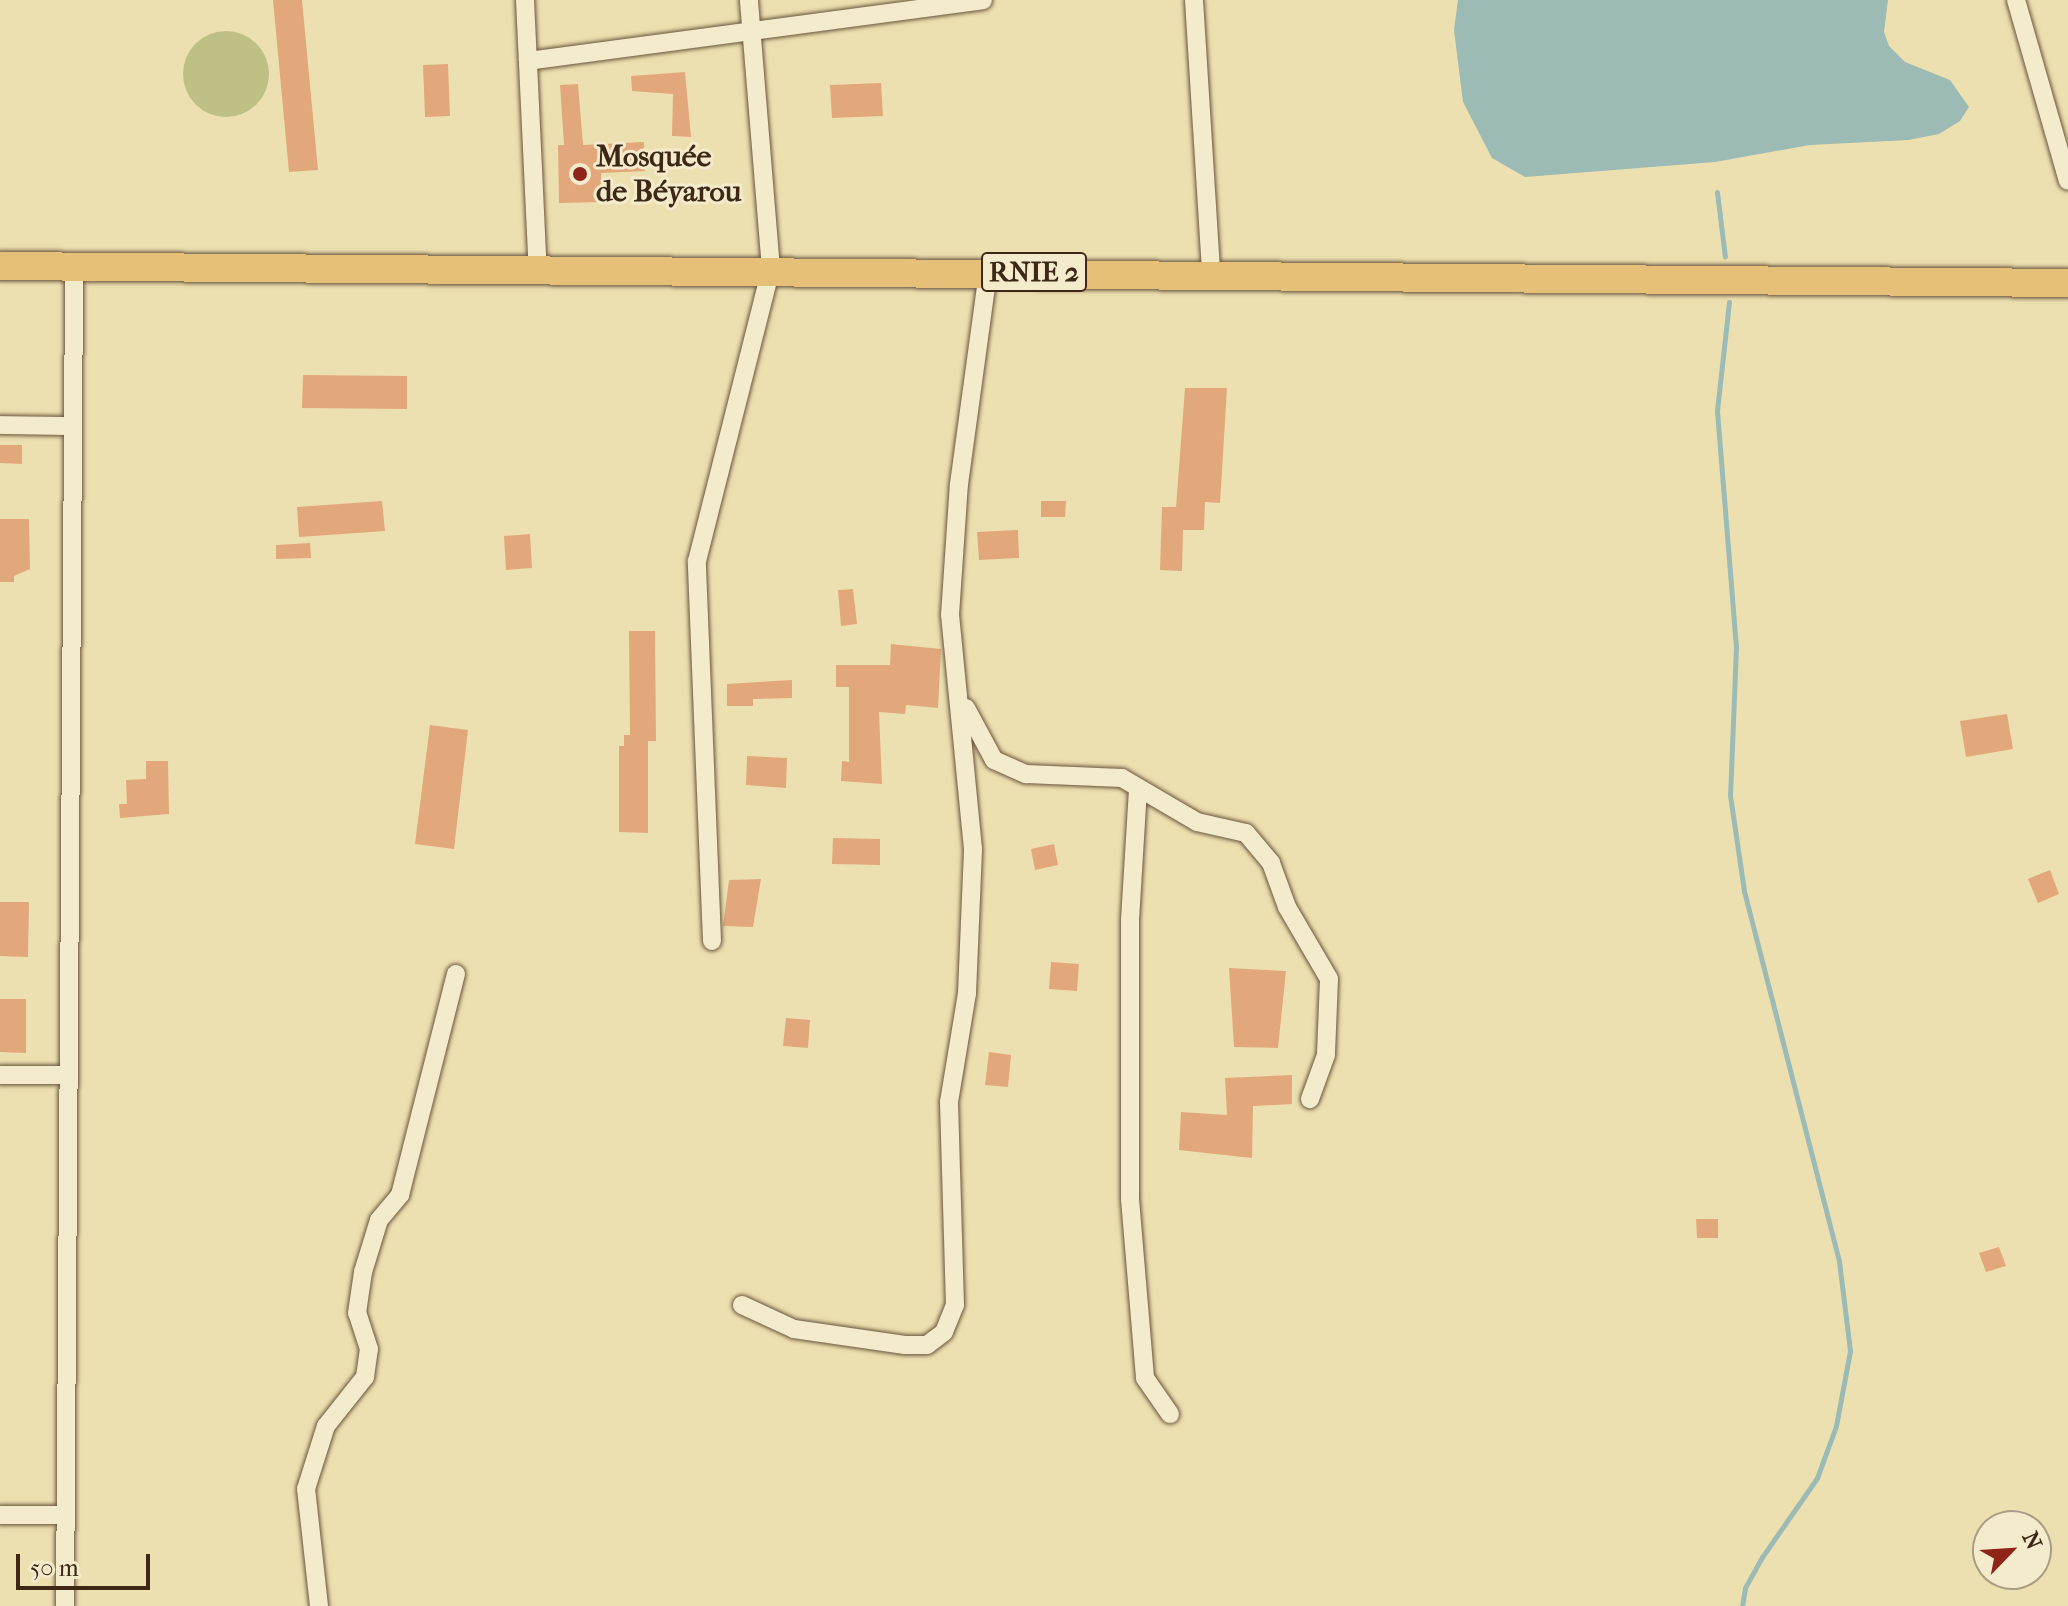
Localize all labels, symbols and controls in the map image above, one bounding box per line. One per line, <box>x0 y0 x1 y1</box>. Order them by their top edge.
place label: Mosquée de Béyarou <box>596 139 741 210</box>
marker: Mosquée de Béyarou <box>571 165 589 183</box>
road number: RNIE 2 <box>980 248 1088 296</box>
north arrow <box>1972 1510 2052 1590</box>
text: N <box>2017 1528 2047 1554</box>
scale bar <box>20 1538 154 1588</box>
text: 50 m <box>30 1554 79 1582</box>

